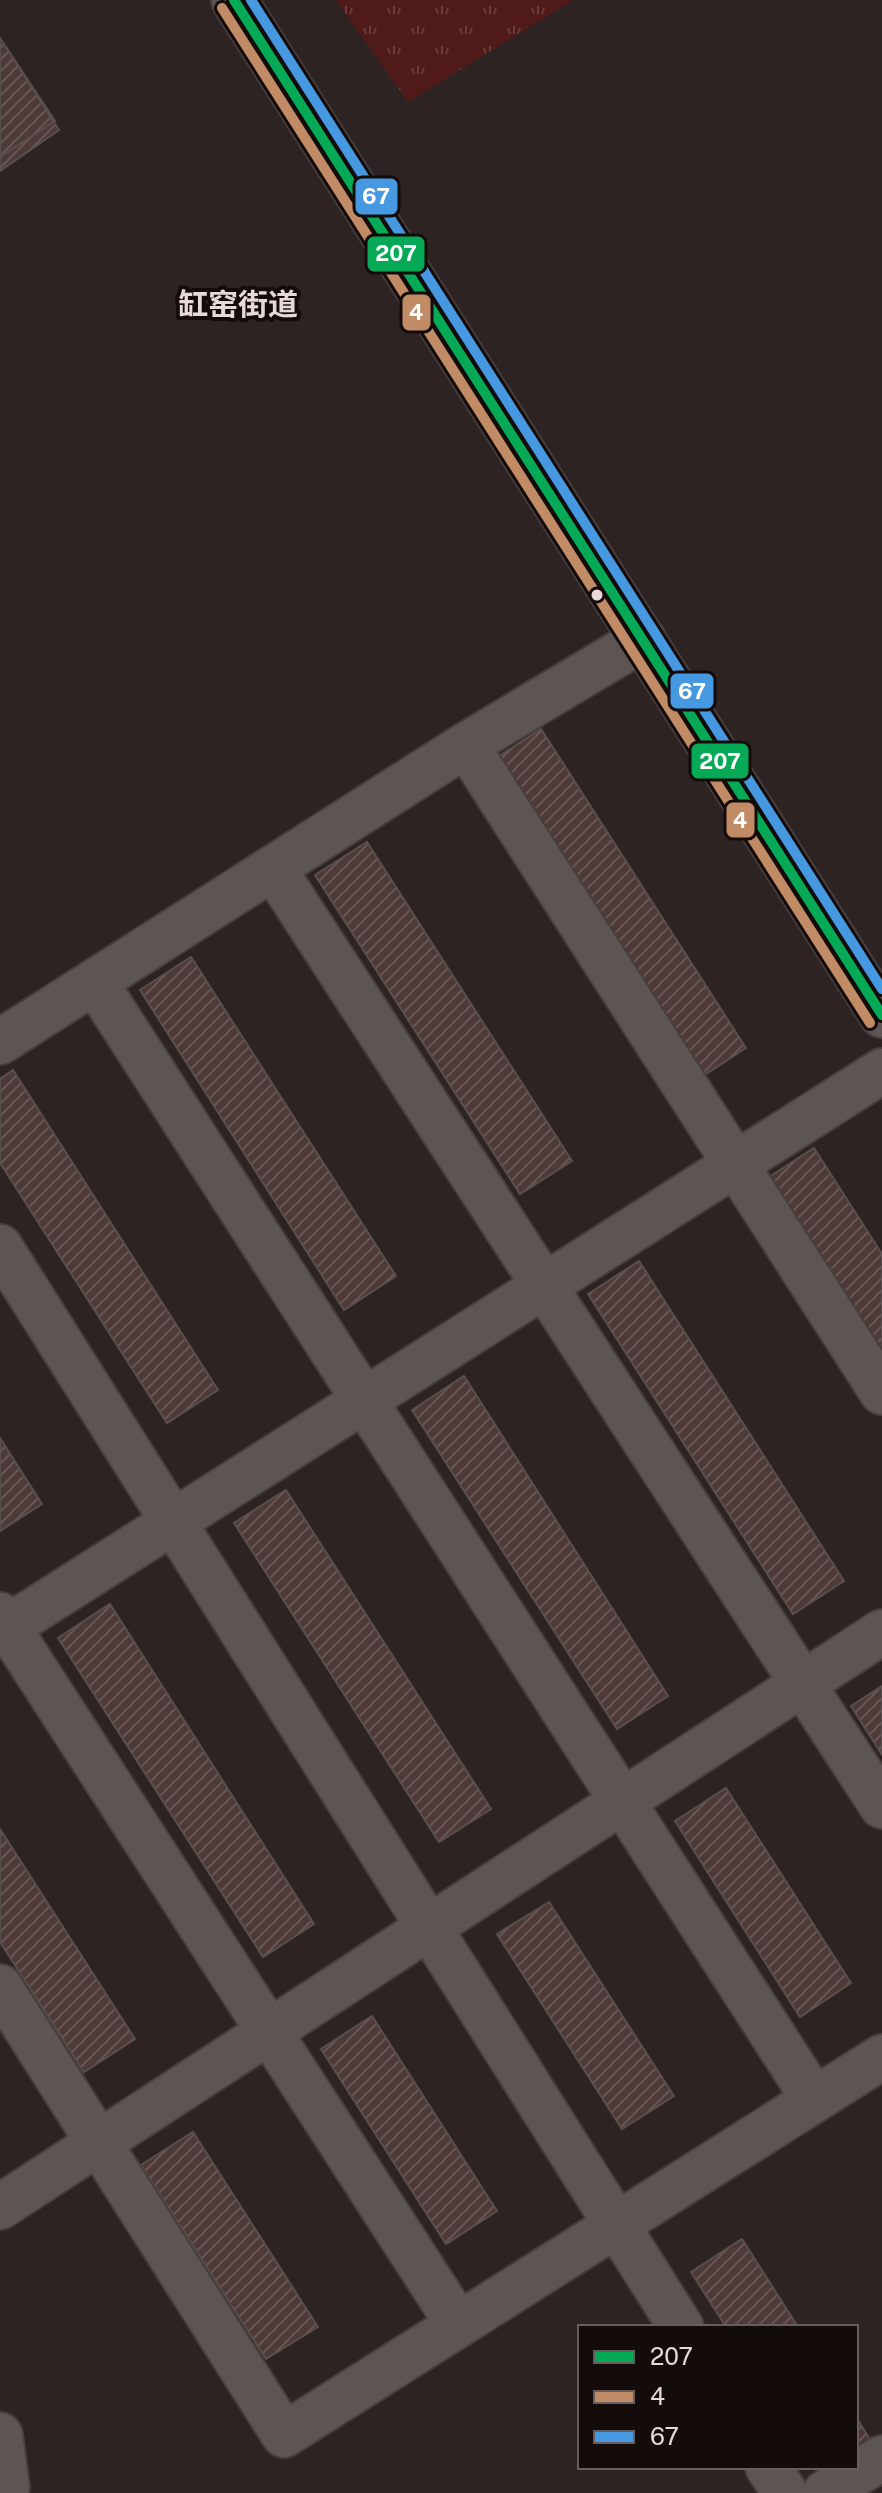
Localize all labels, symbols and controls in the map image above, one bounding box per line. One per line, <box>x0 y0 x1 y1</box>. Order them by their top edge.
line badge: 67 <box>354 177 399 216</box>
text: 67 <box>362 183 390 209</box>
line badge: 207 <box>366 235 426 273</box>
text: 207 <box>375 240 417 266</box>
district label: 缸窑街道 <box>178 286 298 322</box>
line badge: 4 <box>401 293 432 332</box>
text: 4 <box>409 299 423 325</box>
unlabelled marker <box>589 587 605 603</box>
line badge: 67 <box>669 672 715 710</box>
text: 67 <box>678 678 706 704</box>
line badge: 207 <box>690 742 750 780</box>
text: 207 <box>699 748 741 774</box>
line badge: 4 <box>725 801 756 839</box>
text: 4 <box>733 807 747 833</box>
legend <box>578 2325 858 2469</box>
text: 207 <box>650 2342 693 2370</box>
text: 4 <box>650 2382 665 2410</box>
text: 67 <box>650 2422 679 2450</box>

